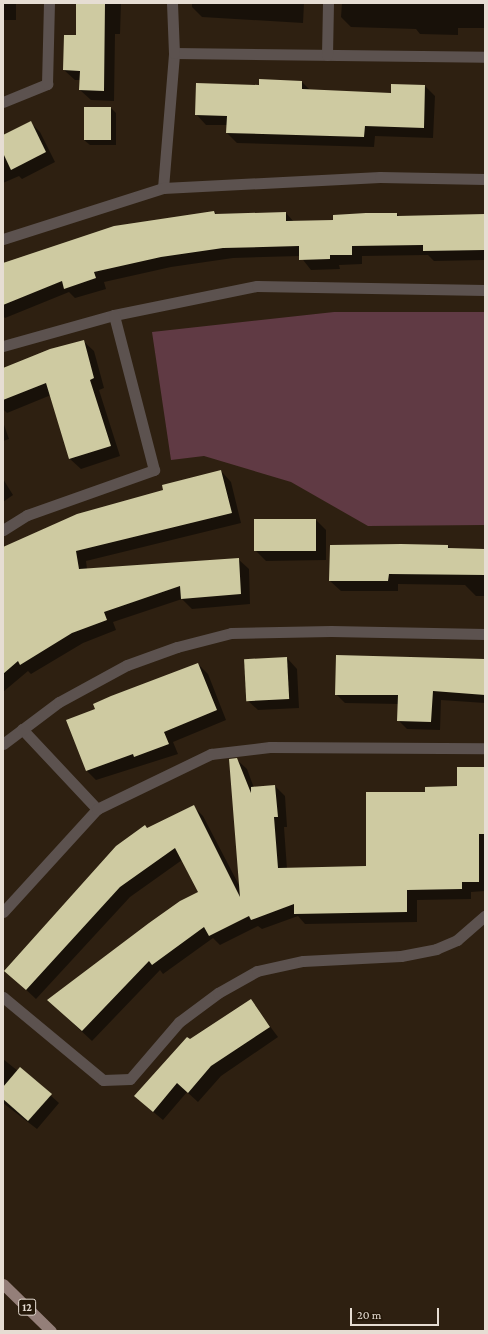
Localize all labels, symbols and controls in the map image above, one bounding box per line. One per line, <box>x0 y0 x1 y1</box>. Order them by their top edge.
road number: 12 <box>18 1298 36 1316</box>
scale bar <box>352 1300 441 1326</box>
text: 20 m <box>357 1308 381 1322</box>

